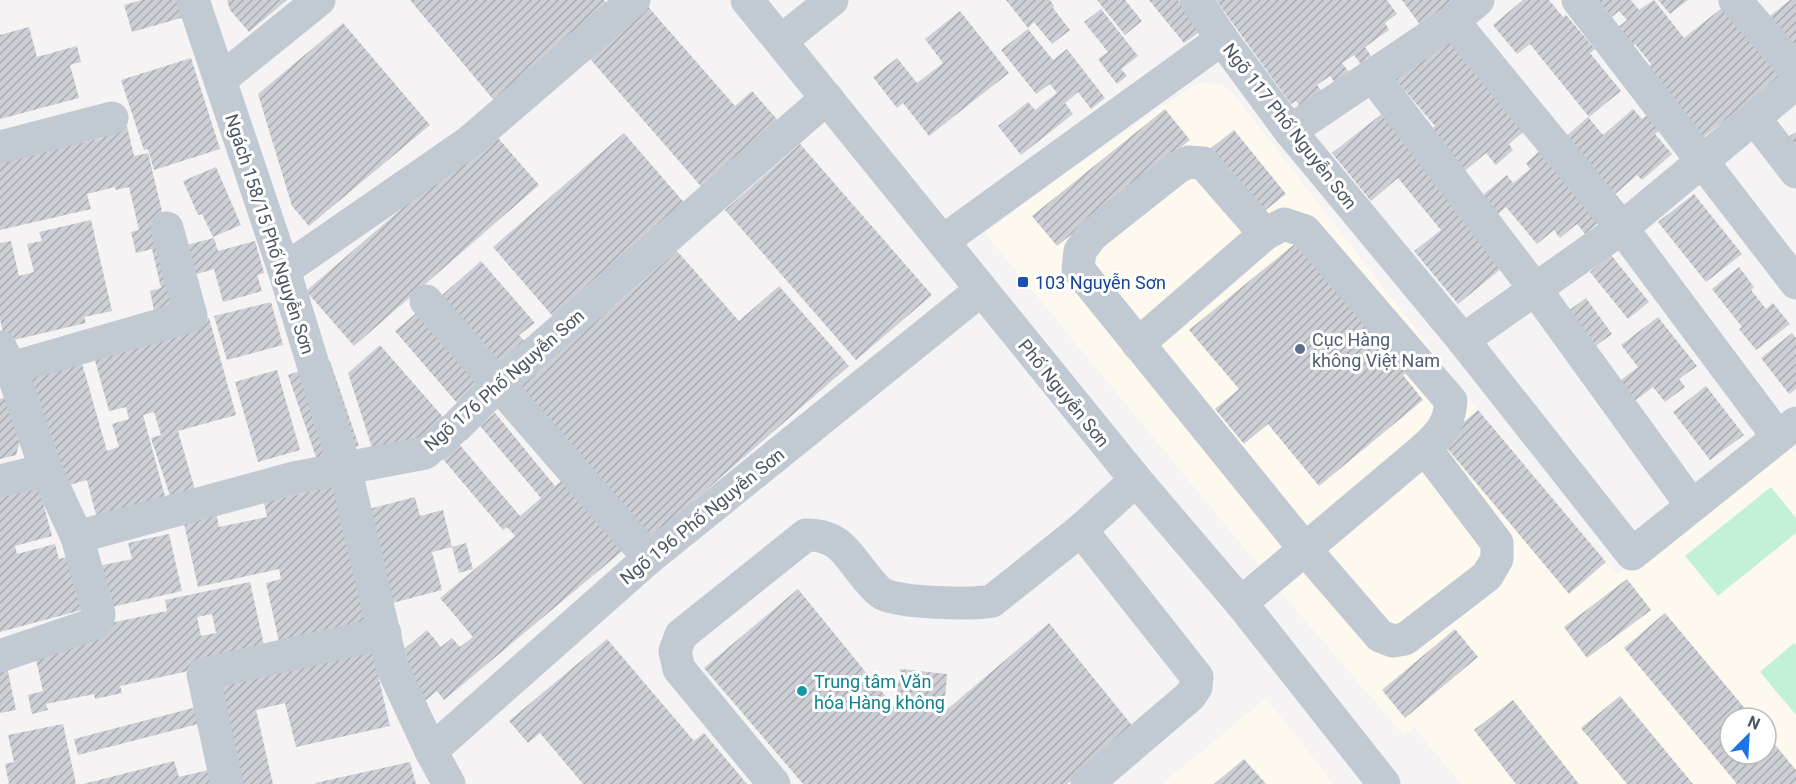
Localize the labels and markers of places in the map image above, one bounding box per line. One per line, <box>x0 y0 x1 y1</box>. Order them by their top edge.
place label: 103 Nguyễn Sơn <box>1035 272 1166 293</box>
marker: 103 Nguyễn Sơn <box>1016 275 1030 289</box>
place label: Cục Hàng không Việt Nam <box>1312 329 1440 371</box>
marker: Cục Hàng không Việt Nam <box>1293 342 1307 356</box>
place label: Trung tâm Văn hóa Hàng không <box>814 671 945 713</box>
marker: Trung tâm Văn hóa Hàng không <box>795 684 809 698</box>

